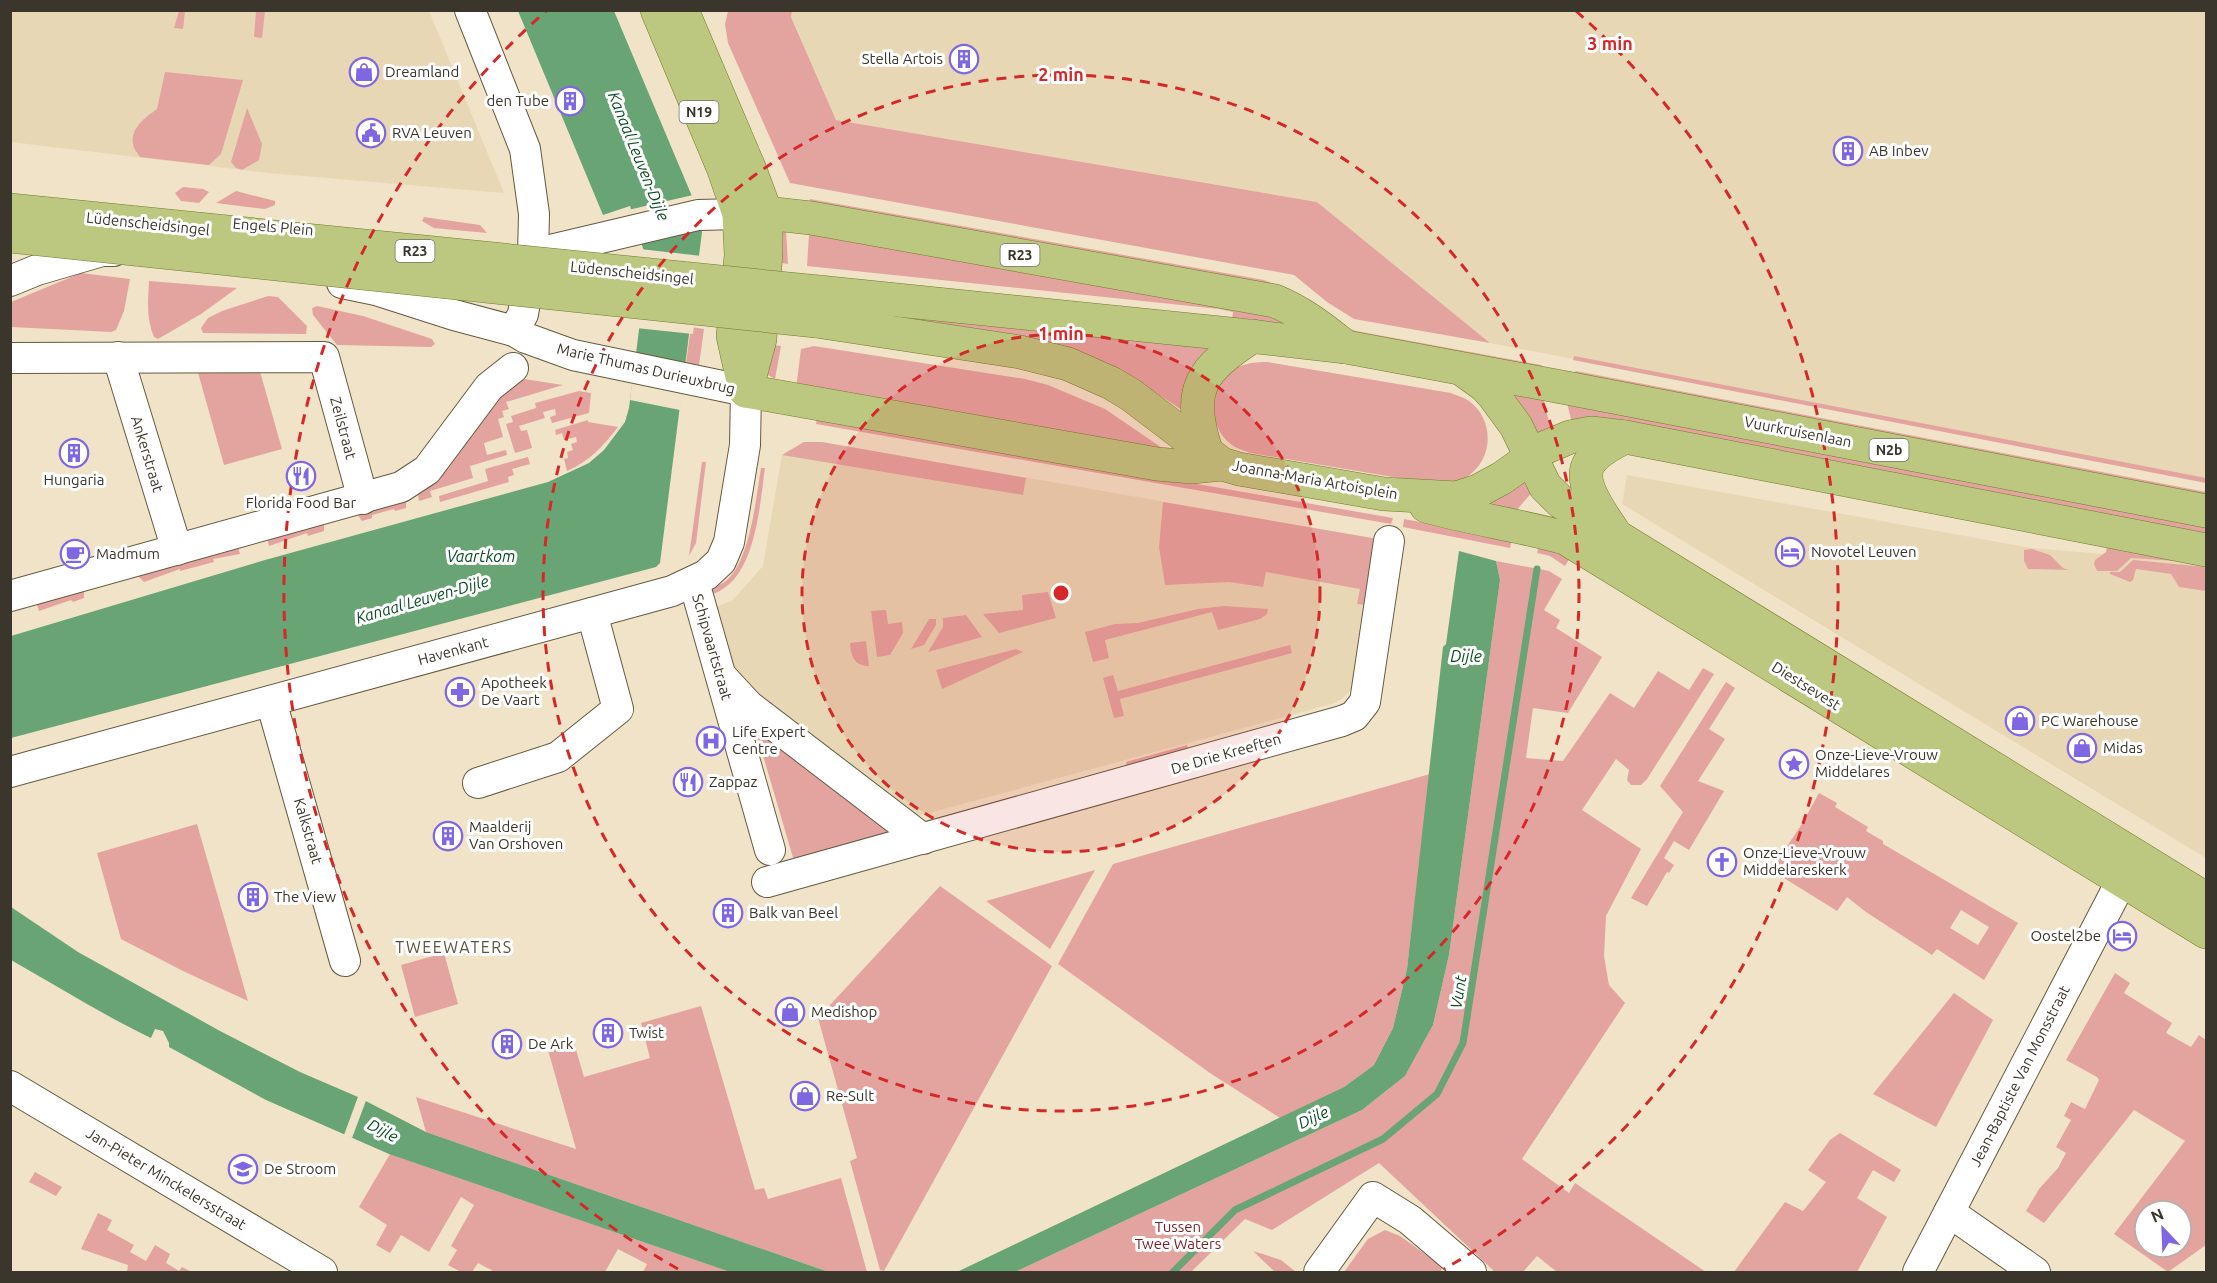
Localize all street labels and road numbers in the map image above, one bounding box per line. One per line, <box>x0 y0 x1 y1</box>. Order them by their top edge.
road number: N19 <box>680 101 718 123</box>
street label: Lüdenscheidsingel <box>85 209 211 238</box>
street label: Engels Plein <box>232 214 314 239</box>
road number: R23 <box>396 240 434 262</box>
road number: R23 <box>1000 244 1040 266</box>
street label: Lüdenscheidsingel <box>569 258 695 287</box>
street label: Marie Thumas Durieuxbrug <box>555 340 737 397</box>
street label: Zeilstraat <box>327 395 360 461</box>
street label: Vuurkruisenlaan <box>1743 413 1853 450</box>
street label: Ankerstraat <box>128 414 167 494</box>
road number: N2b <box>1870 439 1908 461</box>
street label: Joanna-Maria Artoisplein <box>1231 457 1399 502</box>
street label: Schipvaartstraat <box>689 592 736 702</box>
street label: Havenkant <box>416 633 490 668</box>
street label: Diestsevest <box>1769 658 1844 713</box>
street label: De Drie Kreeften <box>1169 730 1283 777</box>
street label: Kalkstraat <box>291 796 326 866</box>
street label: Jean-Baptiste Van Monsstraat <box>1966 982 2073 1169</box>
street label: Jan-Pieter Minckelersstraat <box>83 1124 249 1233</box>

